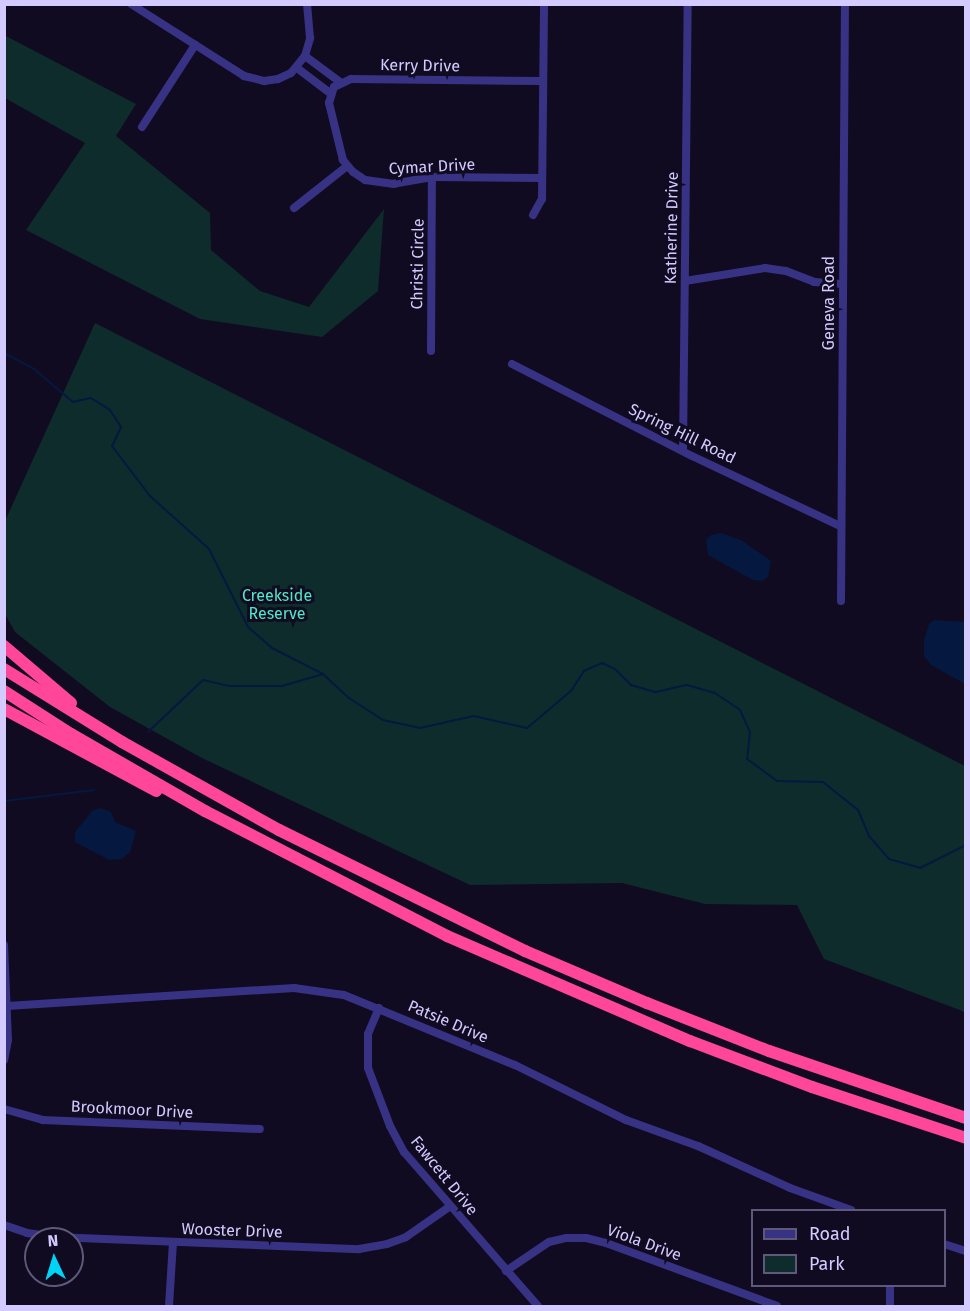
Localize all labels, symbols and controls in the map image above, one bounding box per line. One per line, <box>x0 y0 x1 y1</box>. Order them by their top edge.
street label: Kerry Drive <box>380 56 460 76</box>
street label: Cymar Drive <box>388 155 476 179</box>
street label: Katherine Drive <box>661 172 683 284</box>
street label: Christi Circle <box>408 218 428 310</box>
street label: Geneva Road <box>819 256 839 350</box>
street label: Spring Hill Road <box>625 400 739 468</box>
park label: Creekside Reserve <box>242 586 312 624</box>
street label: Patsie Drive <box>405 996 491 1048</box>
street label: Brookmoor Drive <box>70 1097 194 1123</box>
street label: Fawcett Drive <box>406 1133 482 1219</box>
legend <box>751 1209 946 1287</box>
street label: Wooster Drive <box>181 1220 283 1242</box>
street label: Viola Drive <box>604 1221 684 1265</box>
text: Road <box>809 1223 851 1245</box>
north arrow <box>24 1227 84 1287</box>
text: N <box>47 1231 59 1250</box>
text: Park <box>809 1253 844 1275</box>

